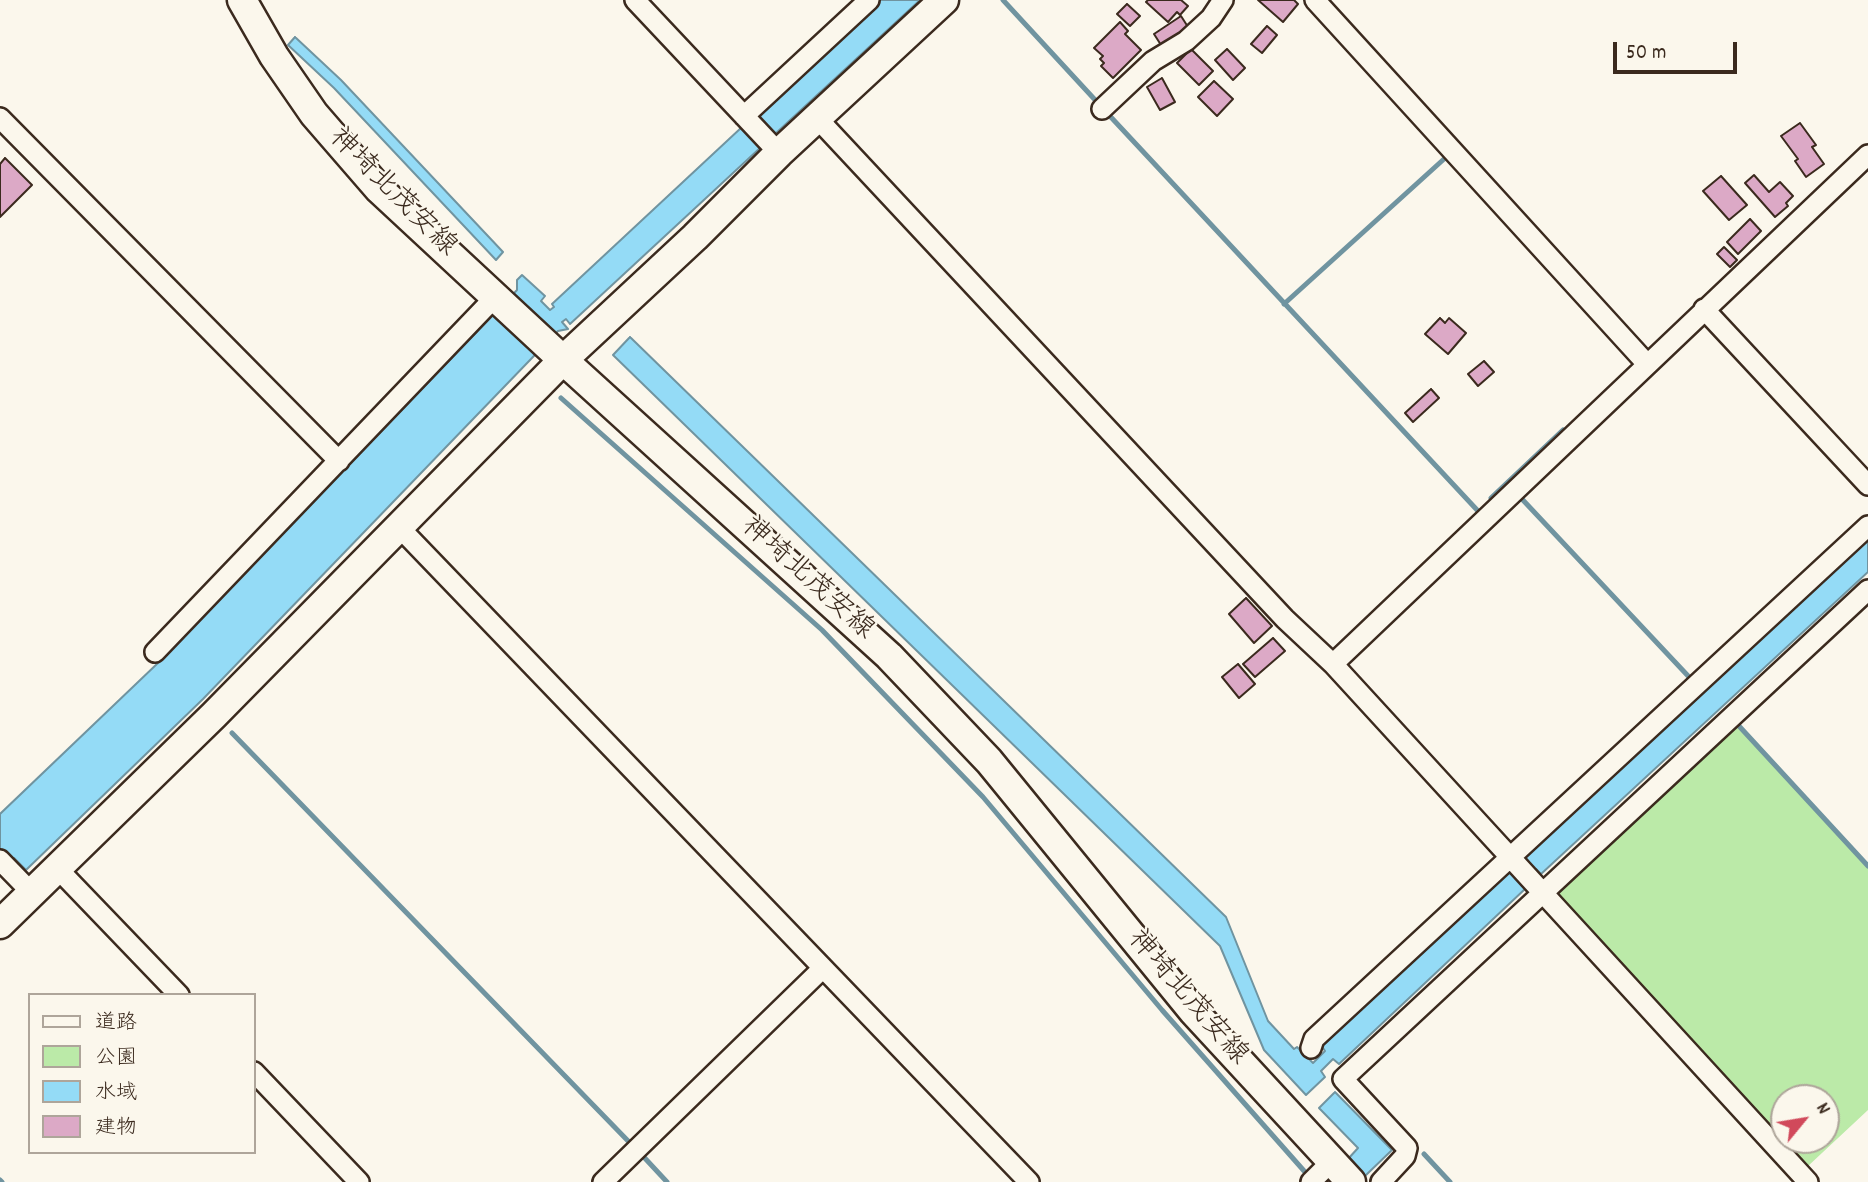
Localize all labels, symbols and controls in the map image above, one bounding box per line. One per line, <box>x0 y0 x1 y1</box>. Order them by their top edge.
scale bar <box>1616 28 1740 72</box>
text: 50 m <box>1626 39 1666 69</box>
street label: 神埼北茂安線 <box>320 123 462 265</box>
street label: 神埼北茂安線 <box>732 511 880 649</box>
street label: 神埼北茂安線 <box>1118 925 1254 1073</box>
legend <box>28 993 256 1154</box>
text: 道路 <box>95 1009 137 1039</box>
text: 公園 <box>95 1044 137 1074</box>
text: 水域 <box>95 1079 137 1109</box>
north arrow <box>1770 1084 1840 1154</box>
text: N <box>1808 1098 1836 1120</box>
text: 建物 <box>95 1114 137 1144</box>

